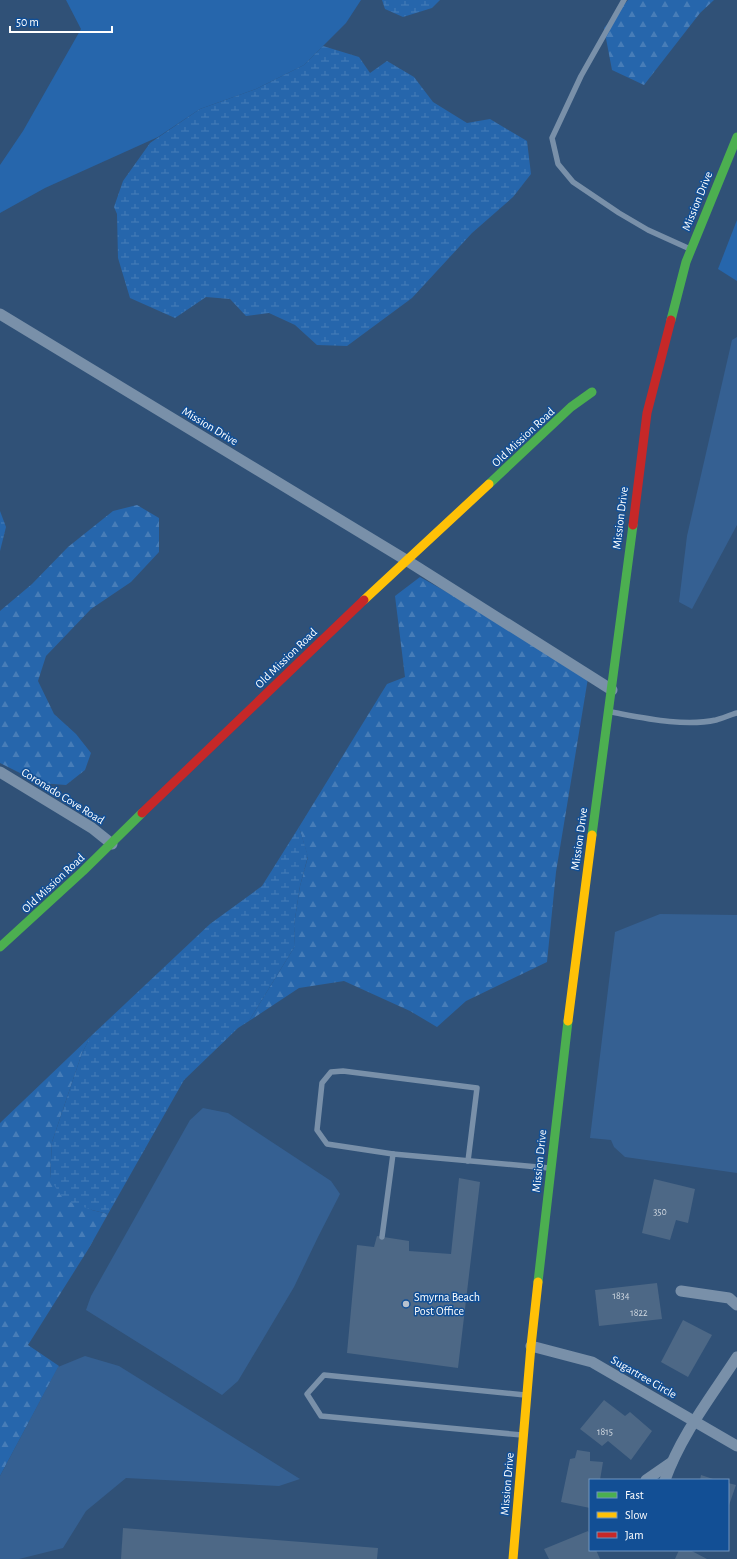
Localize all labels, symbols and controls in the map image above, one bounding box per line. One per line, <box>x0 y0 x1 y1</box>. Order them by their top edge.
scale bar <box>10 8 112 34</box>
text: 50 m <box>16 16 39 28</box>
street label: Mission Drive <box>680 170 714 232</box>
street label: Mission Drive <box>180 405 240 447</box>
street label: Old Mission Road <box>489 405 557 469</box>
street label: Mission Drive <box>610 486 630 550</box>
street label: Old Mission Road <box>253 626 319 690</box>
street label: Coronado Cove Road <box>19 766 107 826</box>
street label: Mission Drive <box>569 807 589 871</box>
street label: Old Mission Road <box>19 851 87 915</box>
street label: Mission Drive <box>530 1129 548 1193</box>
house number: 350 <box>653 1207 667 1217</box>
place label: Smyrna Beach Post Office <box>414 1291 480 1317</box>
house number: 1834 <box>612 1291 630 1301</box>
marker: Smyrna Beach Post Office <box>401 1299 411 1309</box>
house number: 1822 <box>630 1308 648 1318</box>
street label: Sugartree Circle <box>609 1353 679 1401</box>
house number: 1815 <box>597 1427 613 1437</box>
street label: Mission Drive <box>498 1452 516 1516</box>
legend <box>589 1479 729 1551</box>
text: Fast <box>625 1489 644 1501</box>
text: Slow <box>625 1509 647 1521</box>
text: Jam <box>625 1529 644 1541</box>

